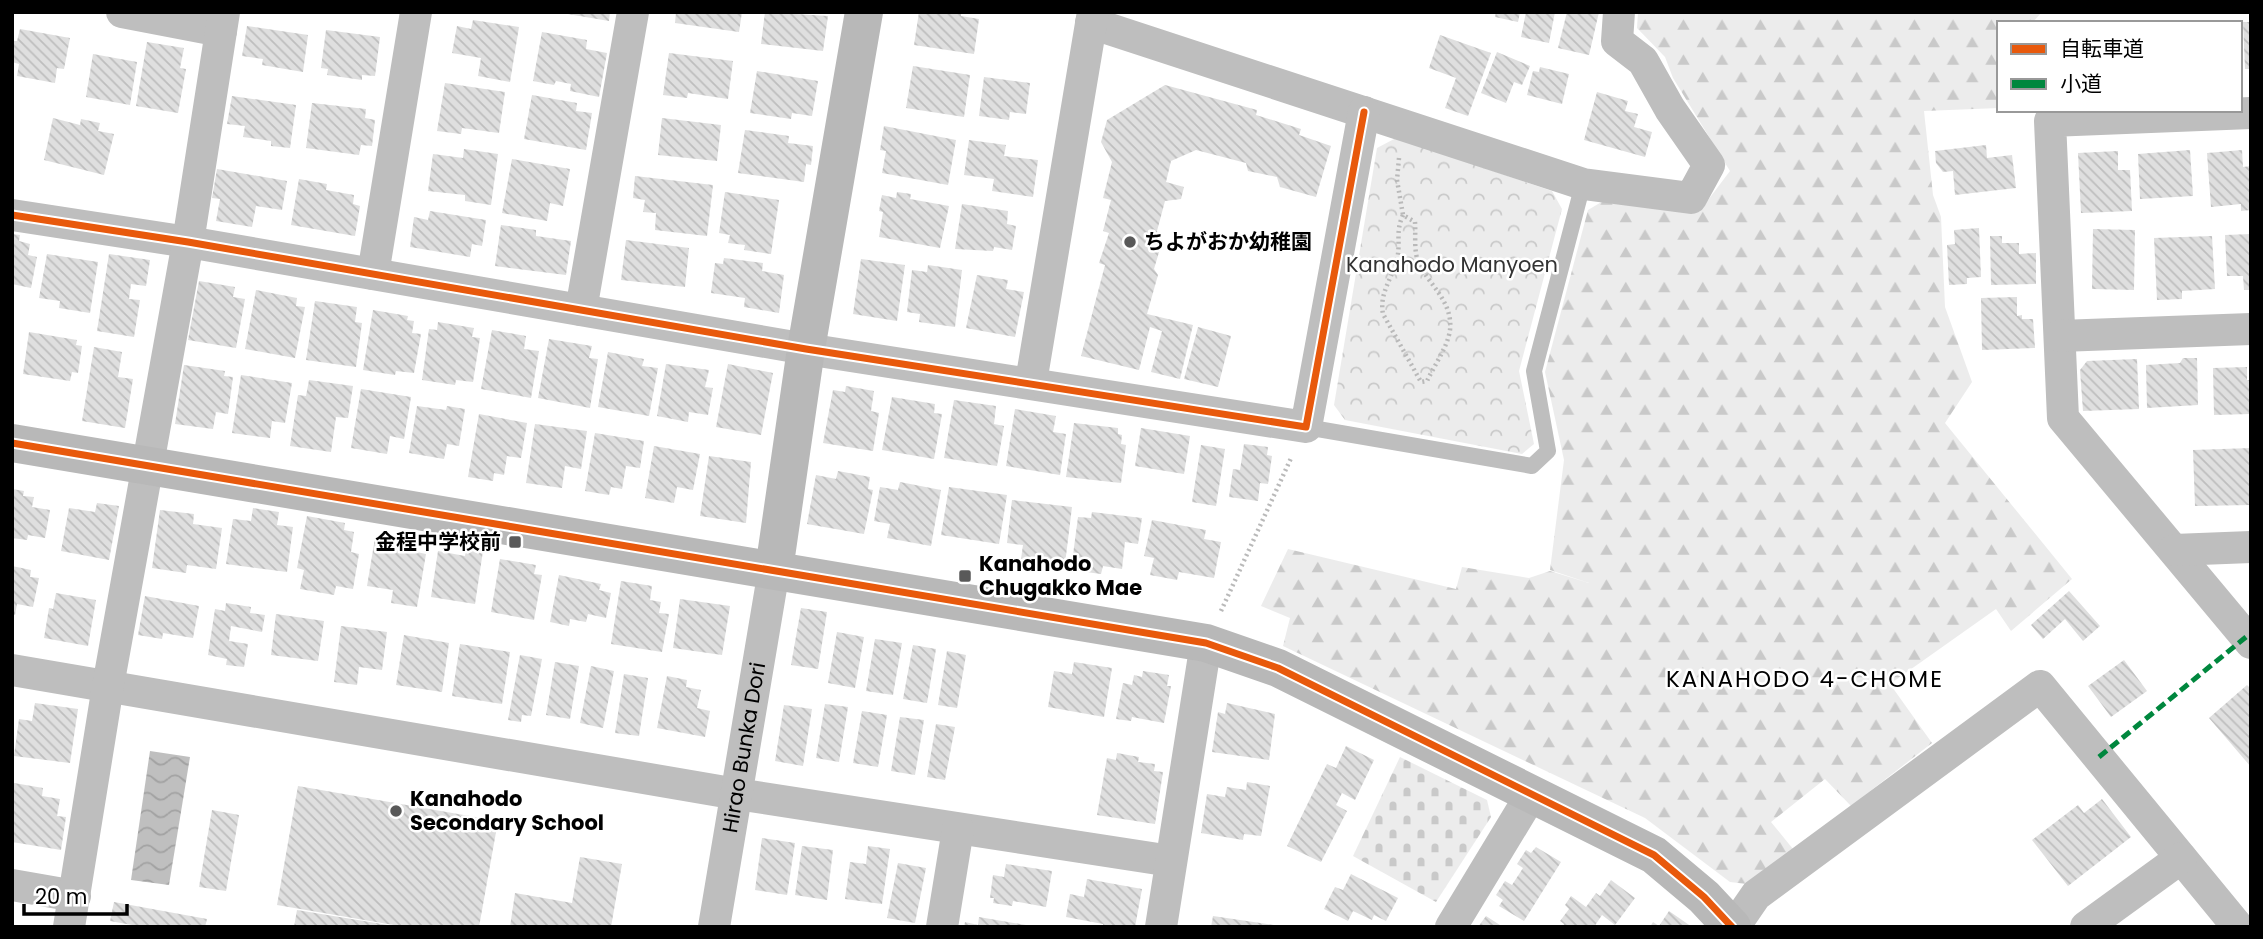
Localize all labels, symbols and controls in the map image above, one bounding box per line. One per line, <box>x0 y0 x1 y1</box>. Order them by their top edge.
legend <box>1997 21 2242 112</box>
text: 自転車道 <box>2060 34 2144 63</box>
text: 小道 <box>2060 69 2102 98</box>
place label: ちよがおか幼稚園 <box>1144 227 1312 256</box>
marker: ちよがおか幼稚園 <box>1122 234 1138 250</box>
park label: Kanahodo Manyoen <box>1346 250 1558 279</box>
place label: 金程中学校前 <box>375 527 501 556</box>
marker: 金程中学校前 <box>507 534 523 550</box>
place label: Kanahodo Chugakko Mae <box>979 549 1142 602</box>
marker: Kanahodo Chugakko Mae <box>957 568 973 584</box>
street label: Hirao Bunka Dori <box>715 660 772 835</box>
district label: KANAHODO 4-CHOME <box>1666 663 1944 695</box>
place label: Kanahodo Secondary School <box>410 784 604 837</box>
marker: Kanahodo Secondary School <box>388 803 404 819</box>
scale bar <box>24 872 128 916</box>
text: 20 m <box>35 882 88 911</box>

